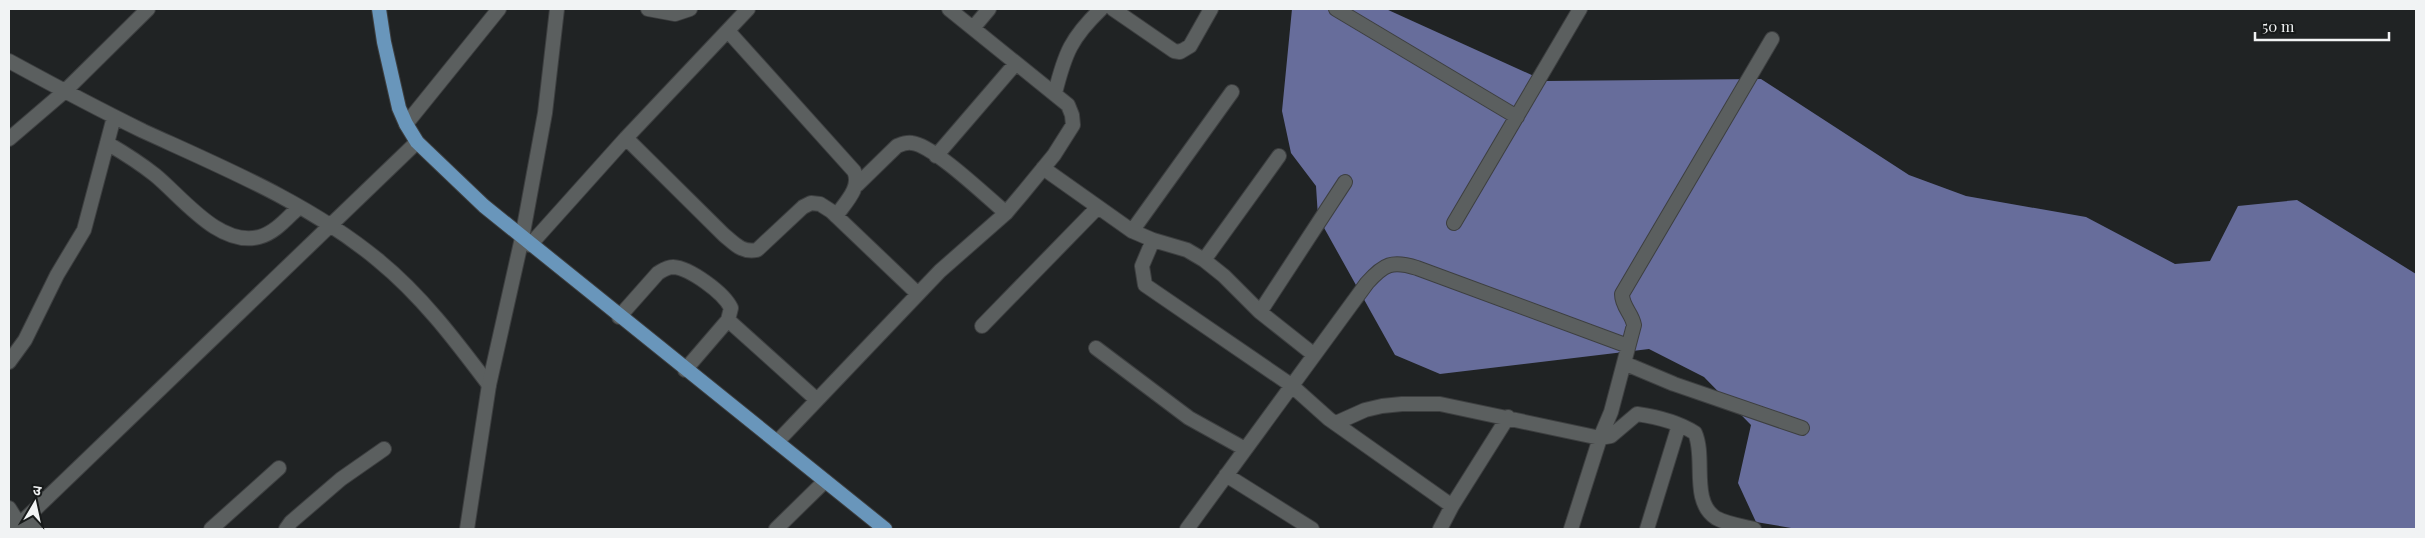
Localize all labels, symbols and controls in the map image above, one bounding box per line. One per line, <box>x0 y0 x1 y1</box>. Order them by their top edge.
scale bar <box>2255 10 2389 42</box>
text: 50 m <box>2262 16 2295 36</box>
north arrow <box>10 478 60 528</box>
text: उ <box>32 480 43 500</box>

